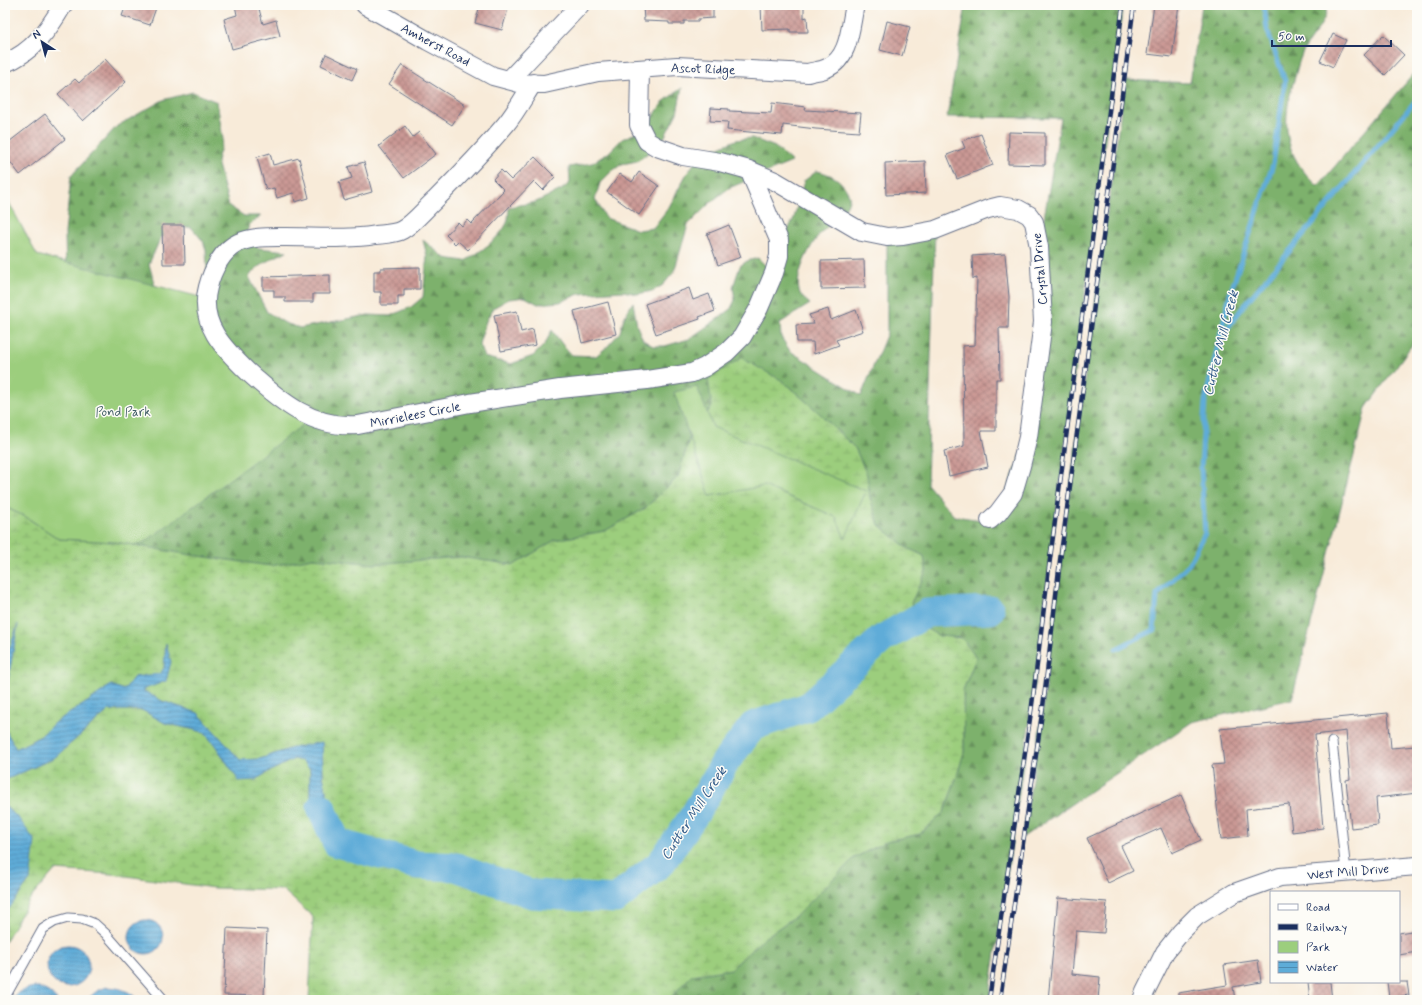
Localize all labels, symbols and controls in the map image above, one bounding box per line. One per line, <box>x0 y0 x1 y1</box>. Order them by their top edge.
street label: Amherst Road <box>398 20 473 71</box>
north arrow <box>22 22 62 62</box>
scale bar <box>1272 22 1391 48</box>
text: N <box>30 27 44 43</box>
text: 50 m <box>1278 29 1305 45</box>
street label: Ascot Ridge <box>670 60 735 80</box>
street label: Crystal Drive <box>1029 232 1052 306</box>
water label: Cutter Mill Creek <box>1199 288 1243 398</box>
street label: Mirrielees Circle <box>369 398 462 433</box>
park label: Pond Park <box>95 404 151 421</box>
water label: Cutter Mill Creek <box>657 763 731 864</box>
street label: West Mill Drive <box>1306 860 1390 885</box>
legend <box>1270 891 1400 983</box>
text: Road <box>1306 900 1330 916</box>
text: Railway <box>1306 920 1348 936</box>
text: Park <box>1306 940 1330 956</box>
text: Water <box>1306 960 1338 976</box>

